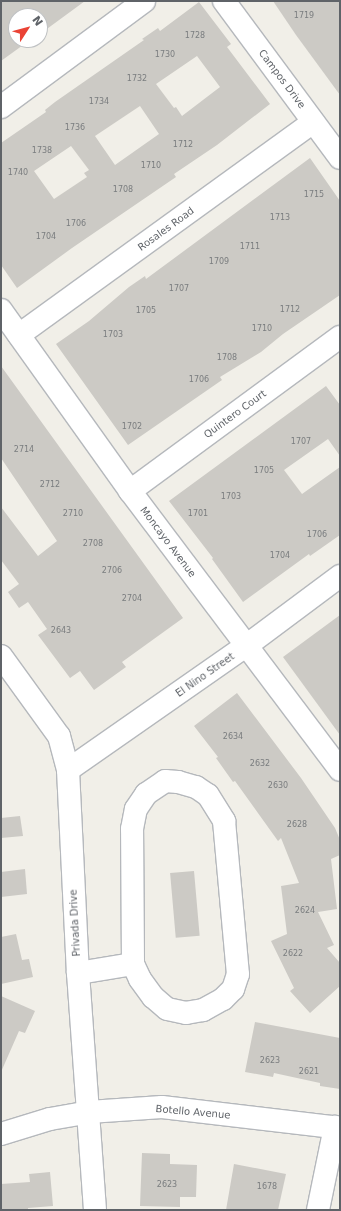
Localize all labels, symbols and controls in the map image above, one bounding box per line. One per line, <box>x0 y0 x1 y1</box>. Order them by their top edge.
north arrow <box>8 8 48 48</box>
house number: 1719 <box>294 11 314 21</box>
text: N <box>29 14 45 29</box>
house number: 1728 <box>185 31 205 41</box>
street label: Campos Drive <box>256 47 308 111</box>
house number: 1730 <box>155 50 175 60</box>
house number: 1732 <box>127 74 147 84</box>
house number: 1734 <box>89 97 109 107</box>
house number: 1736 <box>65 123 85 133</box>
house number: 1712 <box>173 140 193 150</box>
house number: 1738 <box>32 146 52 156</box>
house number: 1710 <box>141 161 161 171</box>
house number: 1740 <box>8 168 28 178</box>
house number: 1708 <box>113 185 133 195</box>
house number: 1715 <box>304 190 324 200</box>
street label: Rosales Road <box>136 205 196 253</box>
house number: 1713 <box>270 213 290 223</box>
house number: 1706 <box>66 219 86 229</box>
house number: 1704 <box>36 232 56 242</box>
house number: 1711 <box>240 242 260 252</box>
house number: 1709 <box>209 257 229 267</box>
house number: 1707 <box>169 284 189 294</box>
house number: 1712 <box>280 305 300 315</box>
house number: 1705 <box>136 306 156 316</box>
house number: 1710 <box>252 324 272 334</box>
house number: 1703 <box>103 330 123 340</box>
house number: 1708 <box>217 353 237 363</box>
house number: 1706 <box>189 375 209 385</box>
street label: Quintero Court <box>202 387 268 441</box>
house number: 1702 <box>122 422 142 432</box>
house number: 1707 <box>291 437 311 447</box>
house number: 2714 <box>14 445 34 455</box>
house number: 1705 <box>254 466 274 476</box>
house number: 2712 <box>40 480 60 490</box>
house number: 1703 <box>221 492 241 502</box>
street label: Moncayo Avenue <box>138 504 198 580</box>
house number: 2710 <box>63 509 83 519</box>
house number: 1701 <box>188 509 208 519</box>
house number: 1706 <box>307 530 327 540</box>
house number: 2708 <box>83 539 103 549</box>
house number: 1704 <box>270 551 290 561</box>
house number: 2706 <box>102 566 122 576</box>
house number: 2704 <box>122 594 142 604</box>
house number: 2643 <box>51 626 71 636</box>
street label: El Nino Street <box>173 650 237 700</box>
house number: 2634 <box>223 732 243 742</box>
house number: 2632 <box>250 759 270 769</box>
house number: 2630 <box>268 781 288 791</box>
house number: 2628 <box>287 820 307 830</box>
street label: Privada Drive <box>67 889 83 957</box>
house number: 2624 <box>295 906 315 916</box>
house number: 2622 <box>283 949 303 959</box>
house number: 2623 <box>260 1056 280 1066</box>
house number: 2621 <box>299 1067 319 1077</box>
street label: Botello Avenue <box>155 1103 231 1121</box>
house number: 2623 <box>157 1180 177 1190</box>
house number: 1678 <box>257 1182 277 1192</box>

